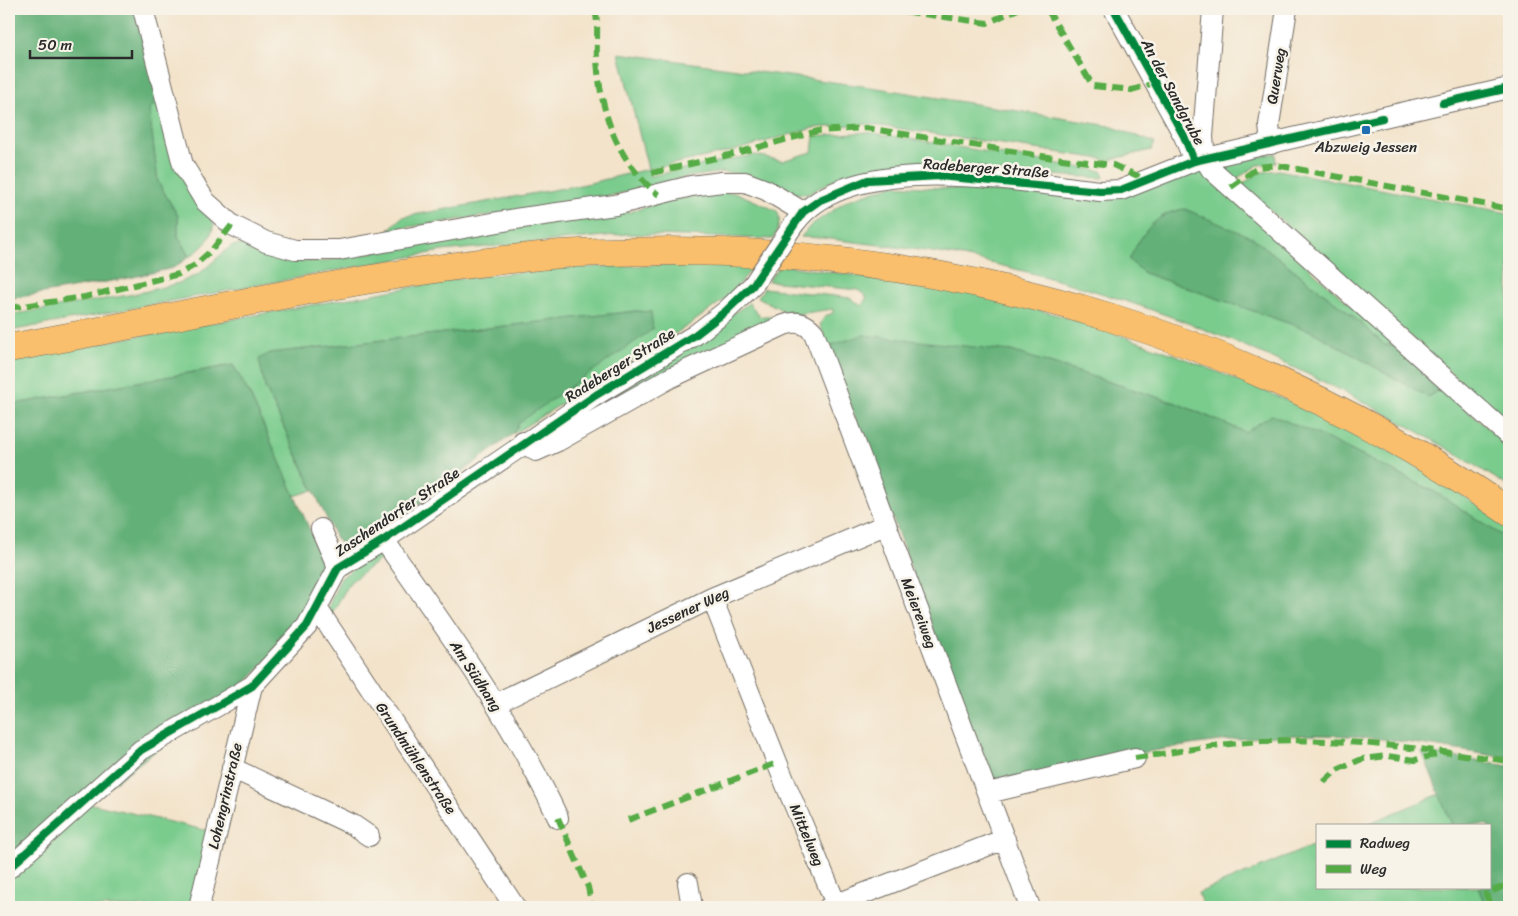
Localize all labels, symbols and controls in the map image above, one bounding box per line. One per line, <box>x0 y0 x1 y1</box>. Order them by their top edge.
scale bar <box>30 28 132 60</box>
text: 50 m <box>38 32 73 58</box>
street label: An der Sandgrube <box>1133 33 1212 150</box>
street label: Querweg <box>1259 46 1293 106</box>
marker: Abzweig Jessen <box>1360 124 1372 136</box>
place label: Abzweig Jessen <box>1314 134 1417 160</box>
street label: Radeberger Straße <box>922 151 1050 185</box>
street label: Radeberger Straße <box>560 321 680 409</box>
street label: Zaschendorfer Straße <box>329 460 465 564</box>
street label: Meiereiweg <box>894 574 944 652</box>
street label: Jessener Weg <box>641 579 734 641</box>
street label: Am Südhang <box>442 634 509 718</box>
street label: Grundmühlenstraße <box>369 696 463 820</box>
street label: Lohengrinstraße <box>200 740 250 852</box>
street label: Mittelweg <box>782 800 832 870</box>
legend <box>1316 824 1490 888</box>
text: Radweg <box>1360 830 1410 856</box>
text: Weg <box>1360 856 1387 882</box>

